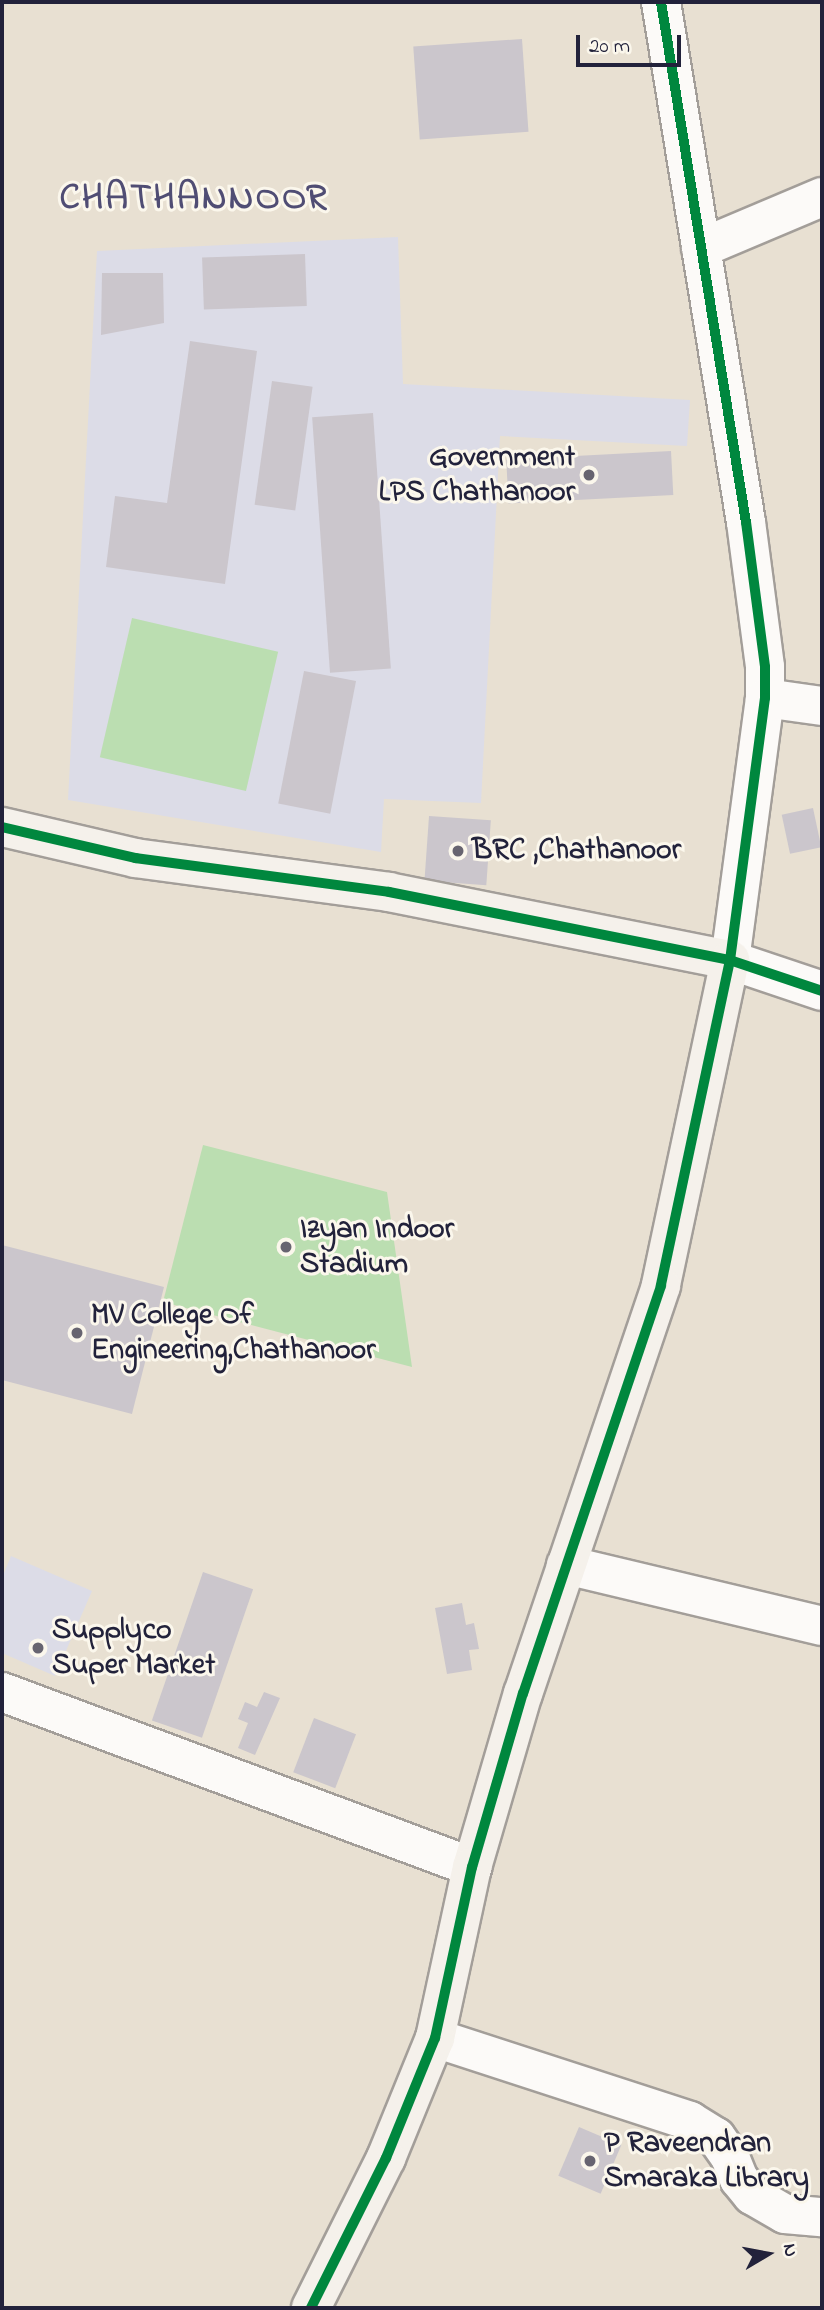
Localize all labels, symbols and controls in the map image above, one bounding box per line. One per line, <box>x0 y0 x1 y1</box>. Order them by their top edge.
scale bar <box>579 21 684 65</box>
text: 20 m <box>589 32 630 62</box>
district label: CHATHANNOOR <box>61 177 327 221</box>
place label: Government LPS Chathanoor <box>379 440 575 510</box>
marker: Government LPS Chathanoor <box>581 467 597 483</box>
place label: BRC ,Chathanoor <box>472 833 681 869</box>
marker: BRC ,Chathanoor <box>450 843 466 859</box>
place label: Izyan Indoor Stadium <box>300 1212 454 1282</box>
marker: Izyan Indoor Stadium <box>278 1239 294 1255</box>
place label: MV College Of Engineering,Chathanoor <box>91 1298 375 1368</box>
marker: MV College Of Engineering,Chathanoor <box>69 1325 85 1341</box>
place label: Supplyco Super Market <box>52 1613 215 1684</box>
marker: Supplyco Super Market <box>30 1640 46 1656</box>
place label: P Raveendran Smaraka Library <box>604 2126 809 2196</box>
marker: P Raveendran Smaraka Library <box>582 2153 598 2169</box>
north arrow <box>733 2219 803 2289</box>
text: N <box>775 2242 804 2259</box>

